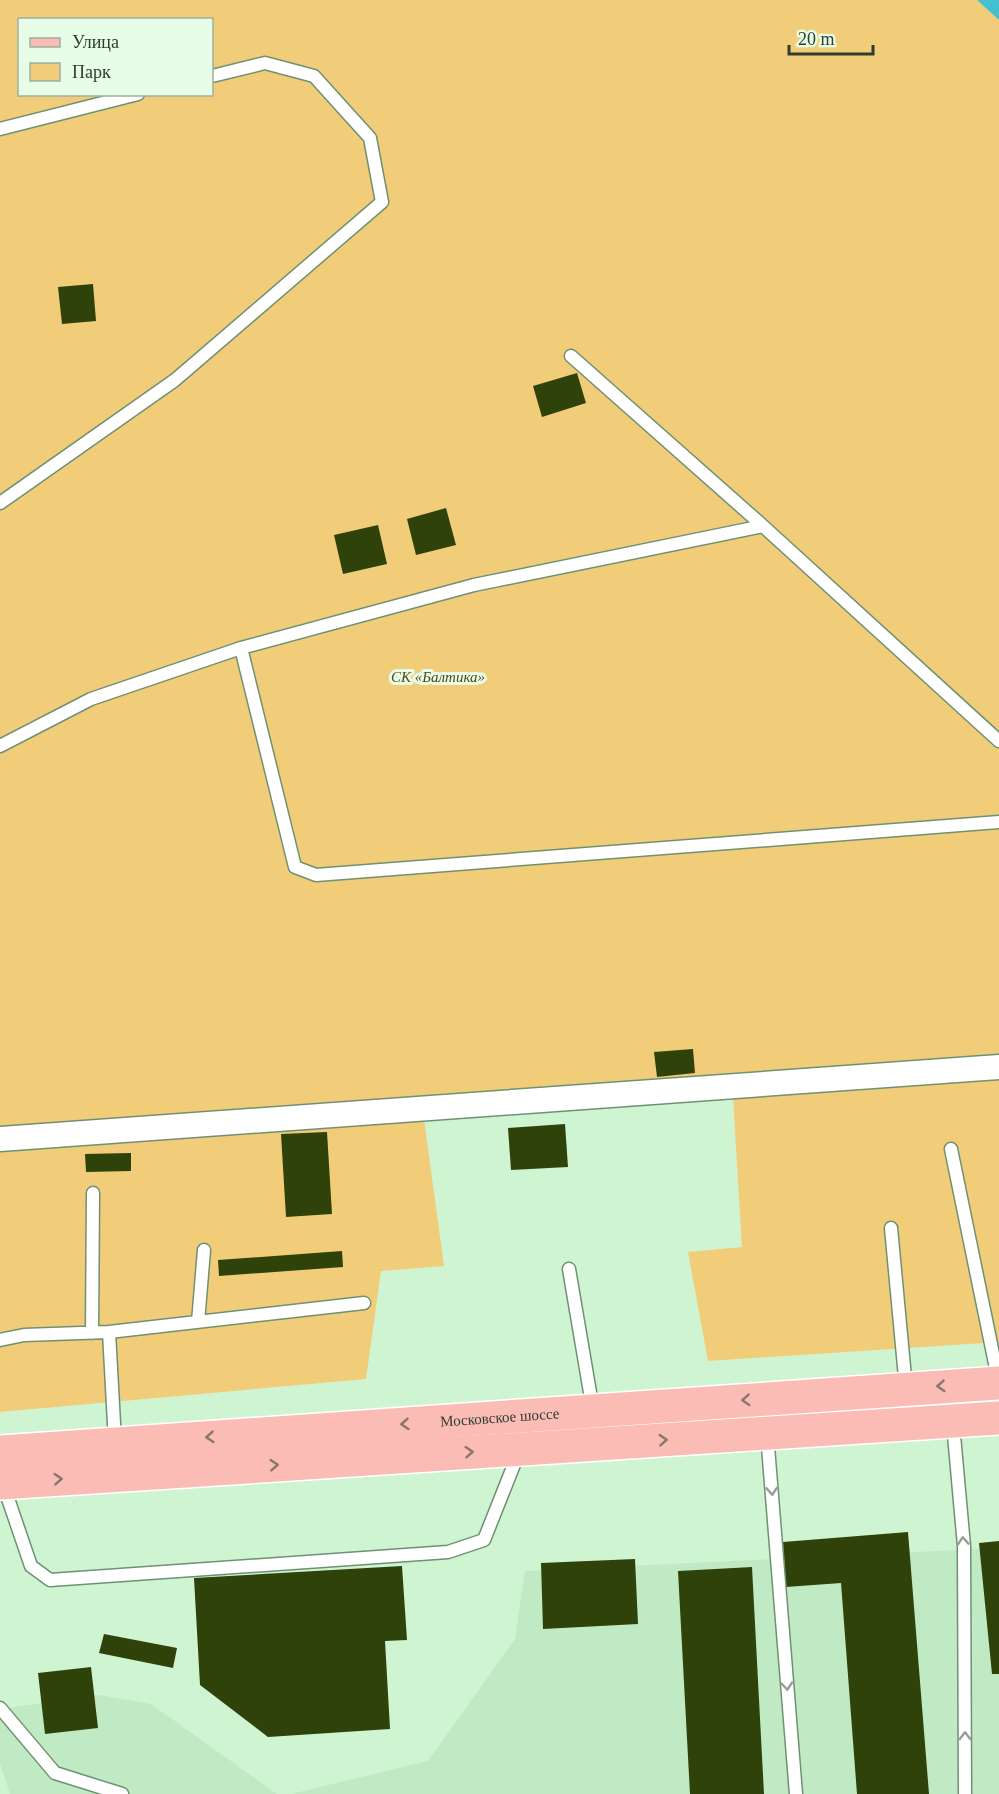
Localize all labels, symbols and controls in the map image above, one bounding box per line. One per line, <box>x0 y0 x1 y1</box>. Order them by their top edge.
legend <box>18 18 213 96</box>
scale bar <box>789 18 873 56</box>
text: 20 m <box>798 29 835 49</box>
text: Улица <box>72 32 119 52</box>
text: Парк <box>72 62 111 82</box>
park label: СК «Балтика» <box>391 669 485 685</box>
one-way arrow <box>936 1380 945 1393</box>
one-way arrow <box>742 1393 751 1406</box>
street label: Московское шоссе <box>440 1405 560 1430</box>
one-way arrow <box>400 1417 409 1430</box>
one-way arrow <box>206 1431 215 1444</box>
one-way arrow <box>659 1433 668 1446</box>
one-way arrow <box>464 1446 473 1459</box>
one-way arrow <box>269 1459 278 1472</box>
one-way arrow <box>54 1473 63 1486</box>
one-way arrow <box>765 1487 778 1496</box>
one-way arrow <box>957 1536 970 1545</box>
one-way arrow <box>780 1681 793 1690</box>
one-way arrow <box>959 1731 971 1740</box>

